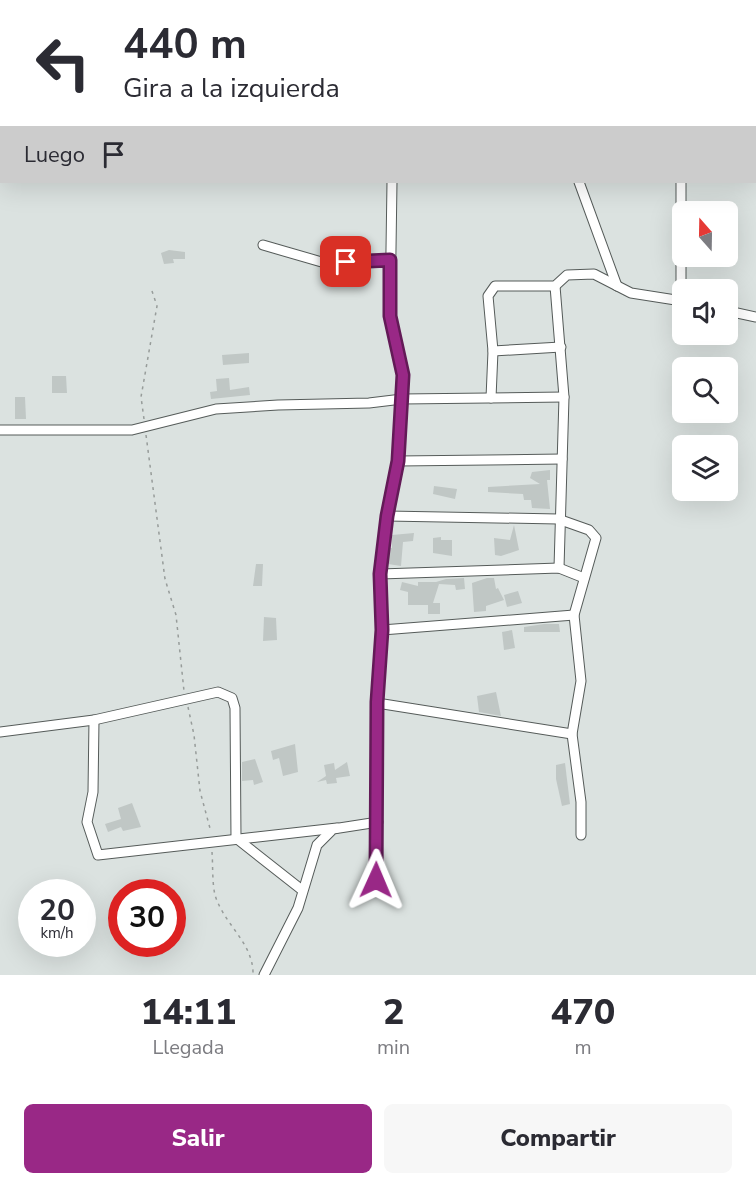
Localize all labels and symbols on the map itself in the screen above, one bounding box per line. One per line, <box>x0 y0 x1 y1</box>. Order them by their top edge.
north arrow <box>672 201 738 267</box>
pin <box>320 236 371 287</box>
position arrow <box>344 848 408 912</box>
speed limit sign: 30 <box>108 879 186 957</box>

